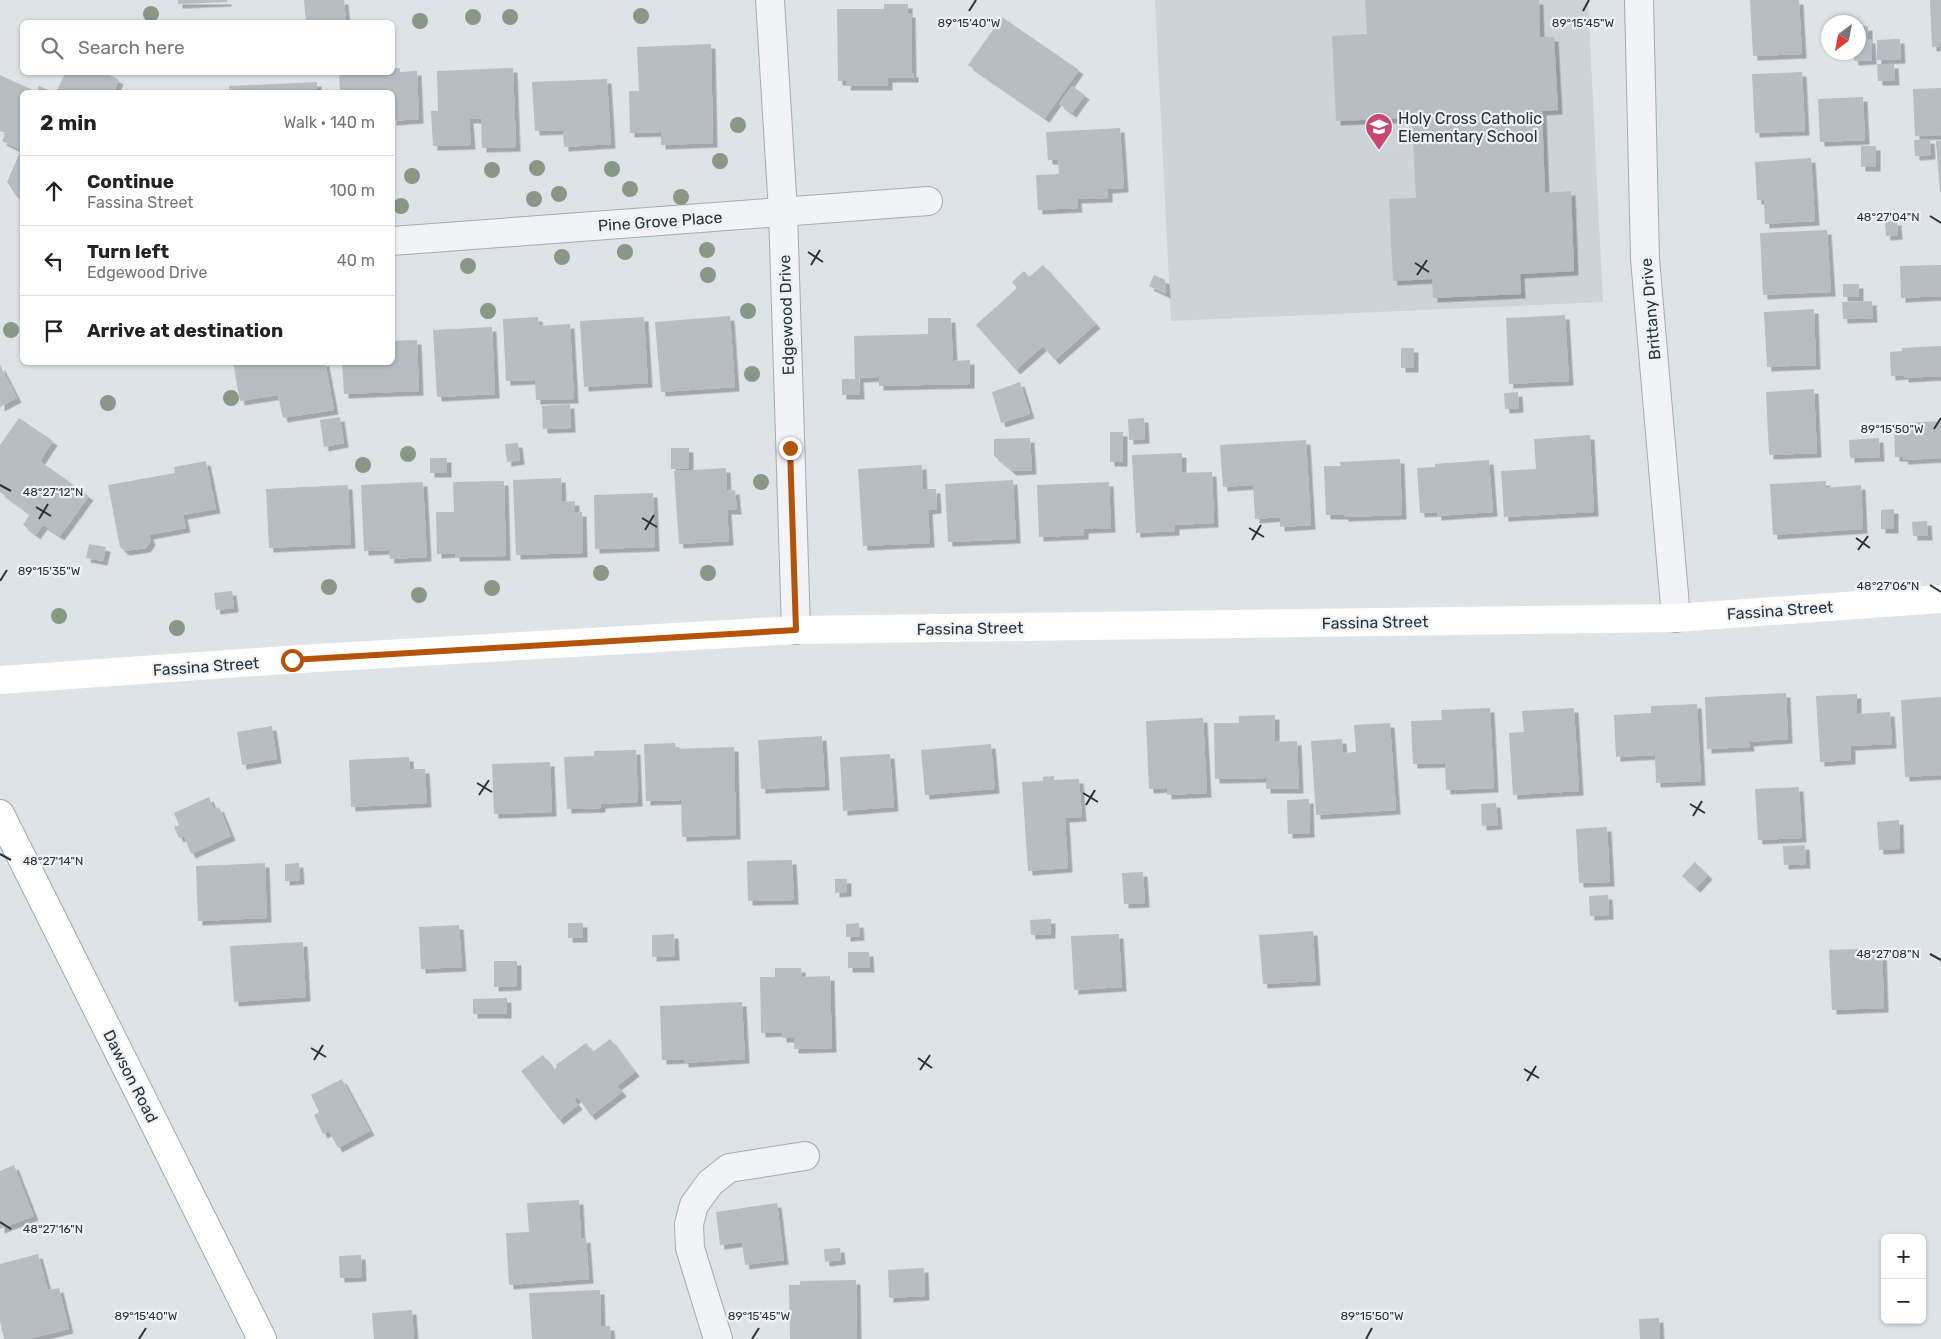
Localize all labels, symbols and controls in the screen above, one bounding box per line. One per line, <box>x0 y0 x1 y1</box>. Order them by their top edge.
north arrow <box>1821 15 1866 60</box>
text: 89°15'40"W <box>938 16 1001 30</box>
text: 89°15'45"W <box>1552 16 1615 30</box>
search box <box>20 20 395 75</box>
icon: search <box>38 34 66 62</box>
text: Search here <box>78 36 185 59</box>
place label: Holy Cross Catholic Elementary School <box>1398 109 1542 146</box>
text: 2 min <box>40 110 97 135</box>
school or university icon: Holy Cross Catholic Elementary School <box>1364 112 1394 151</box>
text: Walk · 140 m <box>284 113 375 132</box>
text: Continue <box>87 170 174 193</box>
icon: ahead <box>40 177 68 205</box>
text: 100 m <box>330 181 375 200</box>
text: Fassina Street <box>87 193 194 212</box>
street label: Pine Grove Place <box>597 208 723 235</box>
text: 48°27'04"N <box>1856 210 1920 224</box>
text: Turn left <box>87 240 169 263</box>
icon: left <box>40 247 68 275</box>
text: 40 m <box>337 251 375 270</box>
street label: Edgewood Drive <box>775 254 798 375</box>
street label: Brittany Drive <box>1637 257 1664 361</box>
text: Edgewood Drive <box>87 263 207 282</box>
icon: arrive <box>40 317 68 345</box>
text: Arrive at destination <box>87 319 283 342</box>
text: 89°15'50"W <box>1860 422 1924 436</box>
route end <box>779 437 802 460</box>
text: 48°27'12"N <box>23 485 83 499</box>
text: 89°15'35"W <box>18 564 81 578</box>
text: 48°27'06"N <box>1857 579 1919 593</box>
street label: Fassina Street <box>1726 597 1834 624</box>
street label: Fassina Street <box>1322 612 1428 633</box>
street label: Fassina Street <box>917 618 1023 639</box>
route start <box>281 649 304 672</box>
street label: Fassina Street <box>152 653 260 680</box>
text: 48°27'14"N <box>23 854 83 868</box>
text: 48°27'08"N <box>1856 947 1920 961</box>
street label: Dawson Road <box>99 1027 162 1126</box>
text: 48°27'16"N <box>23 1222 83 1236</box>
map controls <box>1881 1234 1926 1324</box>
button: + <box>1881 1234 1926 1279</box>
button: − <box>1881 1279 1926 1324</box>
text: 89°15'40"W <box>115 1309 178 1323</box>
text: 89°15'45"W <box>728 1309 791 1323</box>
text: 89°15'50"W <box>1340 1309 1404 1323</box>

